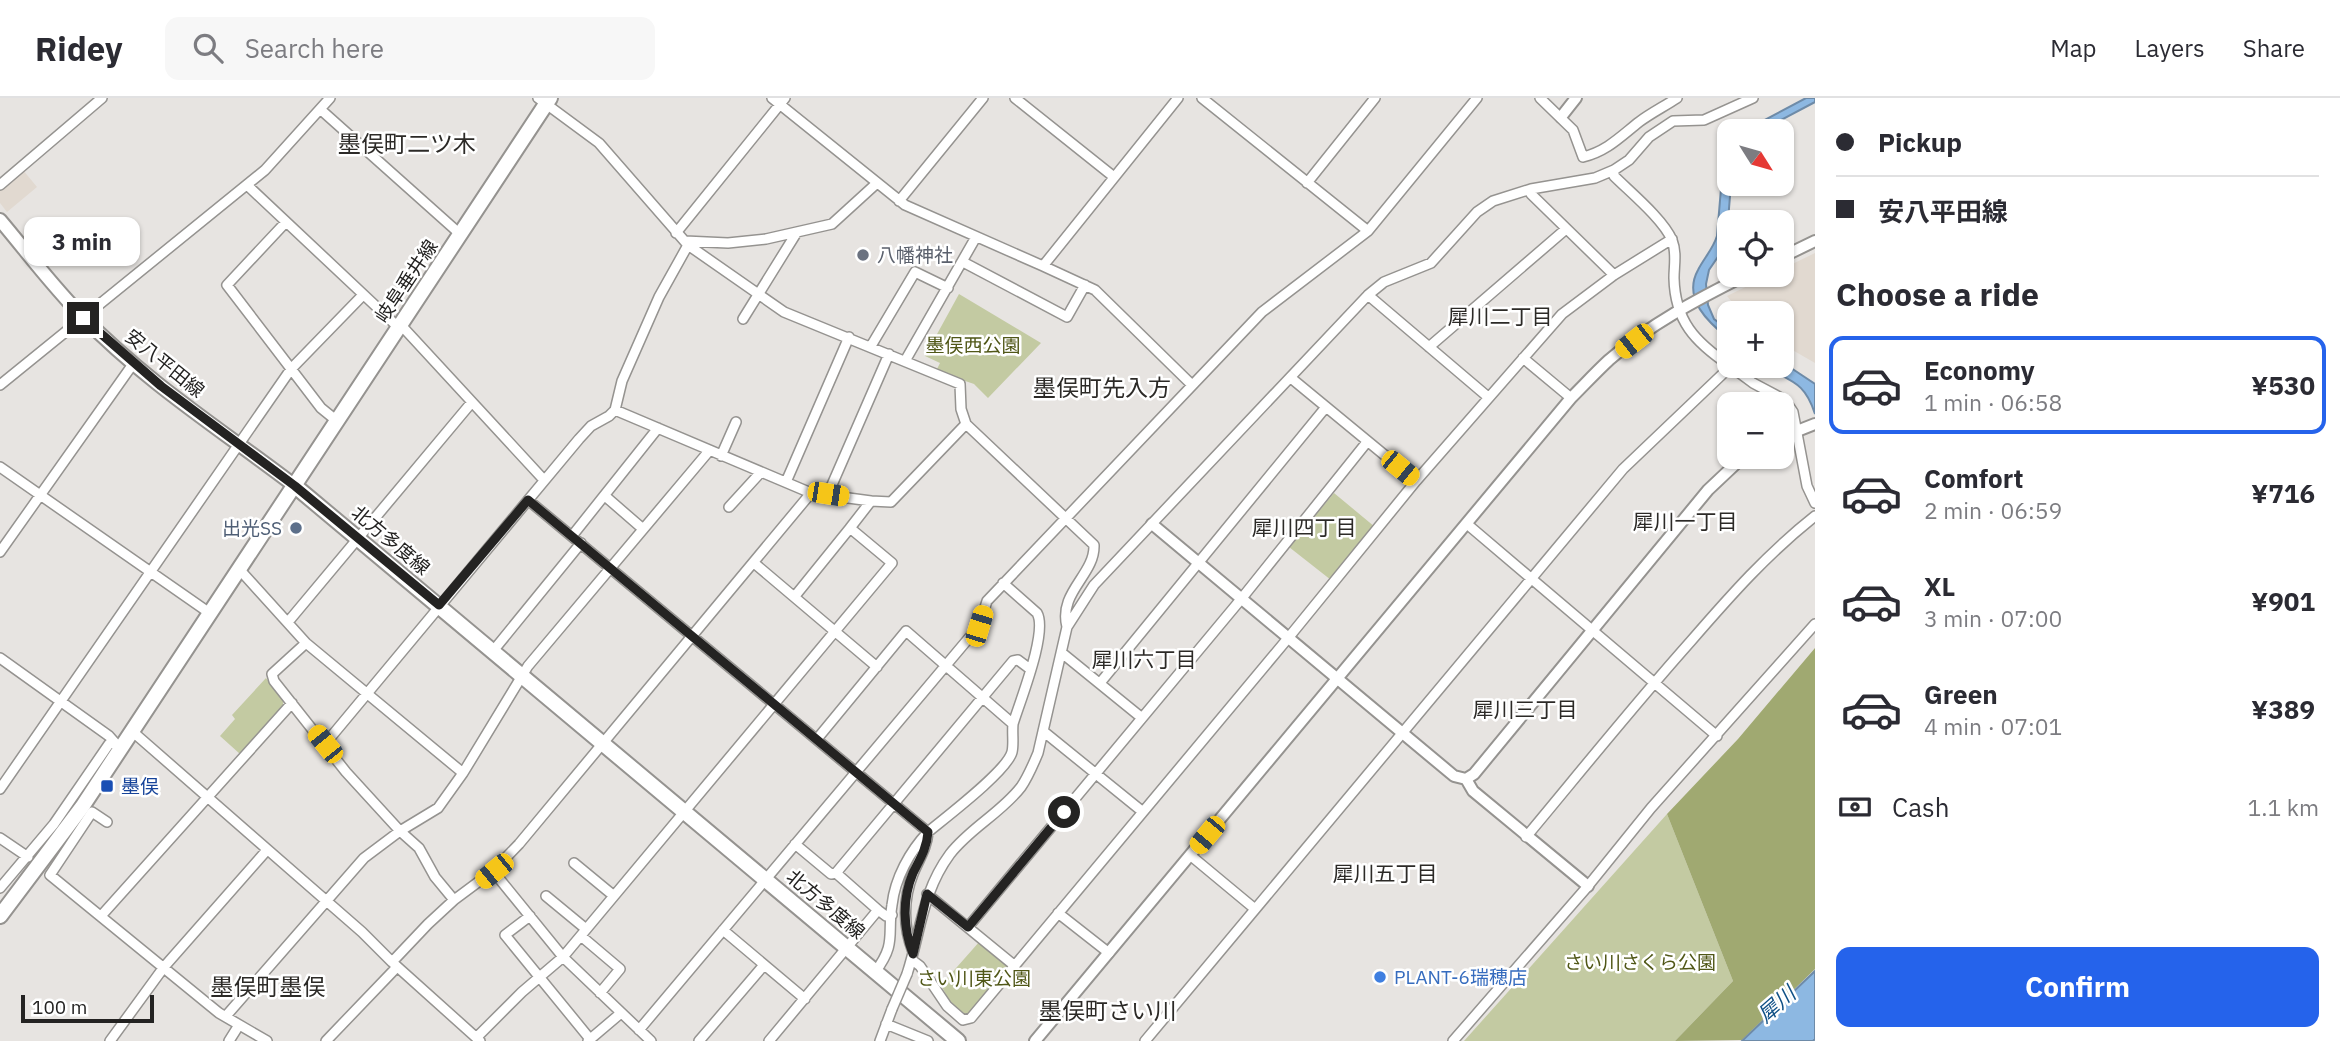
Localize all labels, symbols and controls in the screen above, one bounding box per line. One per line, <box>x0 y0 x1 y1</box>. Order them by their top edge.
search box <box>165 17 655 80</box>
text: Ridey <box>35 27 123 70</box>
icon: search <box>189 29 227 67</box>
text: Search here <box>245 31 384 65</box>
text: Map <box>2050 32 2097 64</box>
text: Layers <box>2135 32 2205 64</box>
text: Share <box>2243 32 2305 64</box>
north arrow <box>1717 119 1794 196</box>
map controls <box>1717 119 1794 469</box>
text: Pickup <box>1878 125 1962 159</box>
district label: 墨俣町二ツ木 <box>338 128 476 158</box>
text: 安八平田線 <box>1878 194 2008 228</box>
button: locate <box>1717 210 1794 287</box>
callout: 3 min <box>25 216 141 266</box>
text: 3 min <box>52 226 112 256</box>
street label: 岐阜垂井線 <box>369 235 443 327</box>
place label: 八幡神社 <box>877 243 953 267</box>
marker: 八幡神社 <box>855 247 871 263</box>
text: Choose a ride <box>1836 273 2039 315</box>
button: + <box>1717 301 1794 378</box>
route end <box>67 302 99 334</box>
district label: 犀川二丁目 <box>1448 302 1553 330</box>
car <box>1611 320 1658 362</box>
street label: 安八平田線 <box>121 324 209 402</box>
park label: 墨俣西公園 <box>925 333 1021 357</box>
text: Economy <box>1924 353 2035 387</box>
icon: car <box>1840 354 1903 417</box>
text: ¥530 <box>2251 368 2315 402</box>
district label: 墨俣町先入方 <box>1033 372 1171 402</box>
text: 1 min · 06:58 <box>1924 387 2062 417</box>
button: − <box>1717 392 1794 469</box>
car <box>1378 447 1423 489</box>
text: Comfort <box>1924 461 2023 495</box>
icon: car <box>1840 462 1903 525</box>
text: ¥716 <box>2251 476 2315 510</box>
car <box>806 480 851 508</box>
text: 2 min · 06:59 <box>1924 495 2062 525</box>
street label: 北方多度線 <box>347 500 435 580</box>
district label: 犀川一丁目 <box>1633 507 1738 535</box>
district label: 犀川四丁目 <box>1252 513 1357 541</box>
place label: 出光SS <box>222 516 282 540</box>
marker: 出光SS <box>288 520 304 536</box>
text: XL <box>1924 569 1955 603</box>
icon: car <box>1840 570 1903 633</box>
text: ¥901 <box>2251 584 2315 618</box>
car <box>963 603 996 649</box>
text: 3 min · 07:00 <box>1924 603 2062 633</box>
district label: 犀川六丁目 <box>1092 645 1197 673</box>
text: Green <box>1924 677 1998 711</box>
icon: car <box>1840 678 1903 741</box>
text: ¥389 <box>2251 692 2315 726</box>
district label: 犀川三丁目 <box>1473 695 1578 723</box>
text: 4 min · 07:01 <box>1924 711 2062 741</box>
car <box>304 721 347 767</box>
place label: 墨俣 <box>121 774 159 798</box>
marker: 墨俣 <box>99 778 115 794</box>
icon: cash <box>1836 788 1874 826</box>
text: Cash <box>1892 790 1949 824</box>
text: 1.1 km <box>2248 792 2319 822</box>
route start <box>1048 796 1080 828</box>
car <box>1186 812 1229 858</box>
car <box>472 850 517 892</box>
district label: 犀川五丁目 <box>1333 859 1438 887</box>
street label: 北方多度線 <box>782 864 870 944</box>
button: Confirm <box>1836 947 2319 1027</box>
park label: さい川さくら公園 <box>1564 950 1716 974</box>
place label: PLANT-6瑞穂店 <box>1394 965 1527 989</box>
park label: さい川東公園 <box>917 966 1031 990</box>
marker: PLANT-6瑞穂店 <box>1372 969 1388 985</box>
district label: 墨俣町墨俣 <box>211 971 326 1001</box>
water label: 犀川 <box>1751 978 1803 1028</box>
scale bar <box>21 992 154 1024</box>
text: 100 m <box>32 995 87 1019</box>
district label: 墨俣町さい川 <box>1039 995 1177 1025</box>

